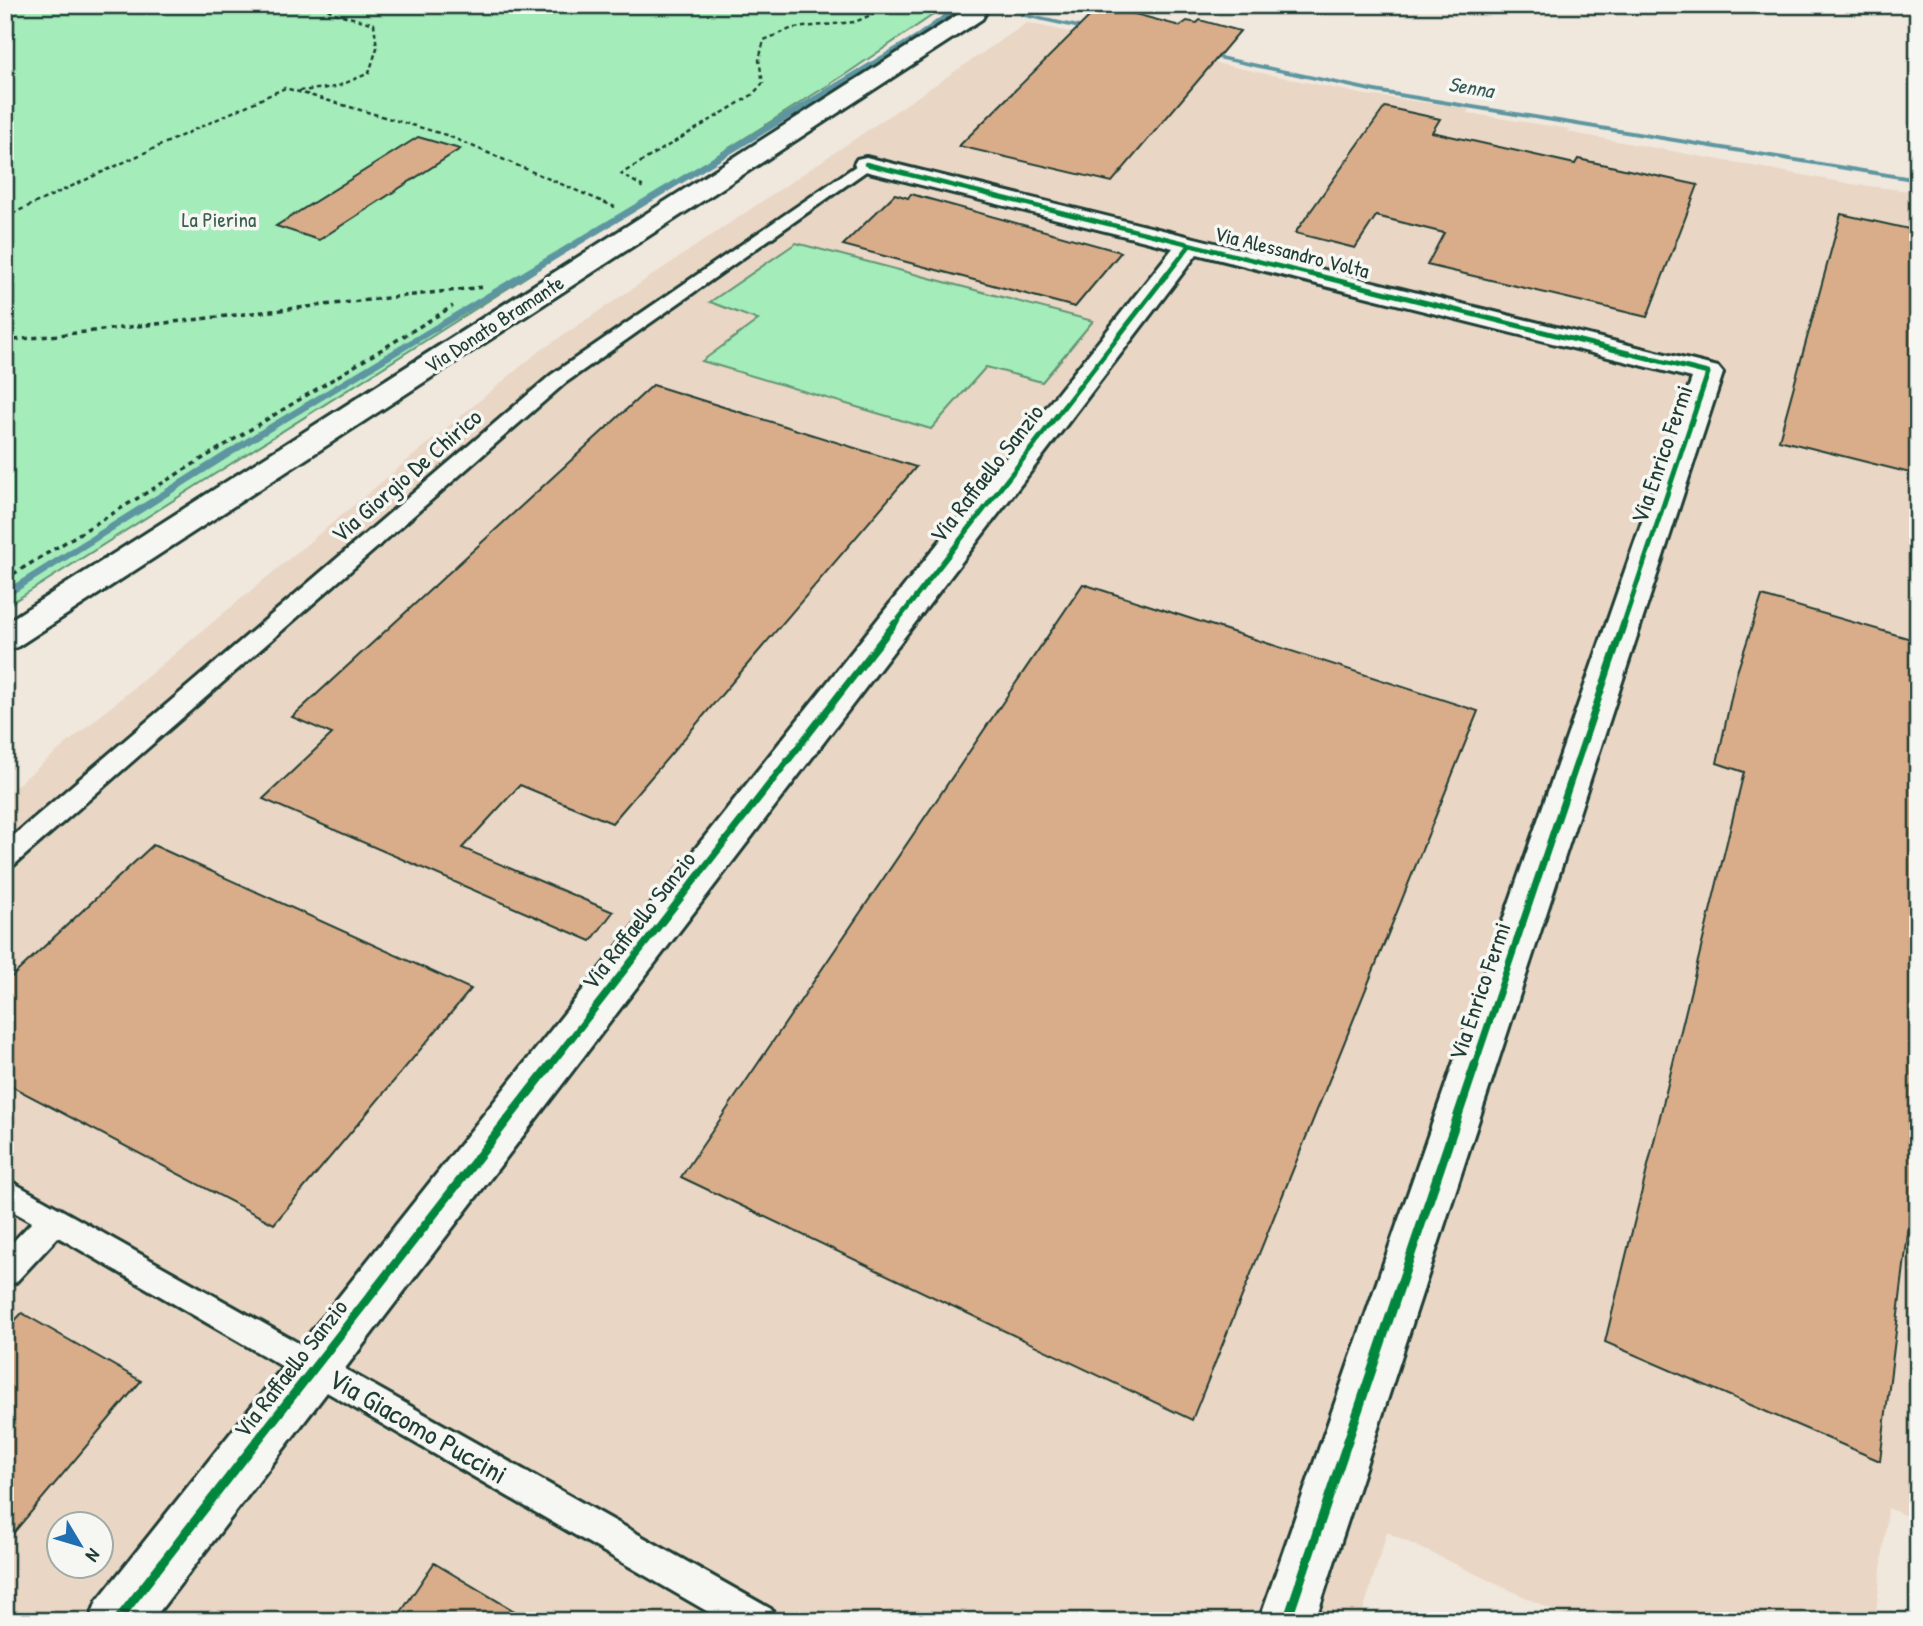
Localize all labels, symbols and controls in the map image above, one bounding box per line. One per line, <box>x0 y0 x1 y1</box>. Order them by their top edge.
water label: Senna <box>1446 69 1498 105</box>
park label: La Pierina <box>182 205 256 234</box>
street label: Via Alessandro Volta <box>1212 219 1372 285</box>
street label: Via Donato Bramante <box>419 268 569 380</box>
street label: Via Enrico Fermi <box>1622 381 1700 527</box>
street label: Via Raffaello Sanzio <box>922 397 1050 549</box>
street label: Via Giorgio De Chirico <box>324 401 488 549</box>
street label: Via Raffaello Sanzio <box>574 844 702 996</box>
street label: Via Enrico Fermi <box>1440 918 1518 1064</box>
street label: Via Raffaello Sanzio <box>226 1292 354 1444</box>
street label: Via Giacomo Puccini <box>322 1359 514 1493</box>
north arrow <box>46 1510 116 1580</box>
text: N <box>80 1543 107 1567</box>

